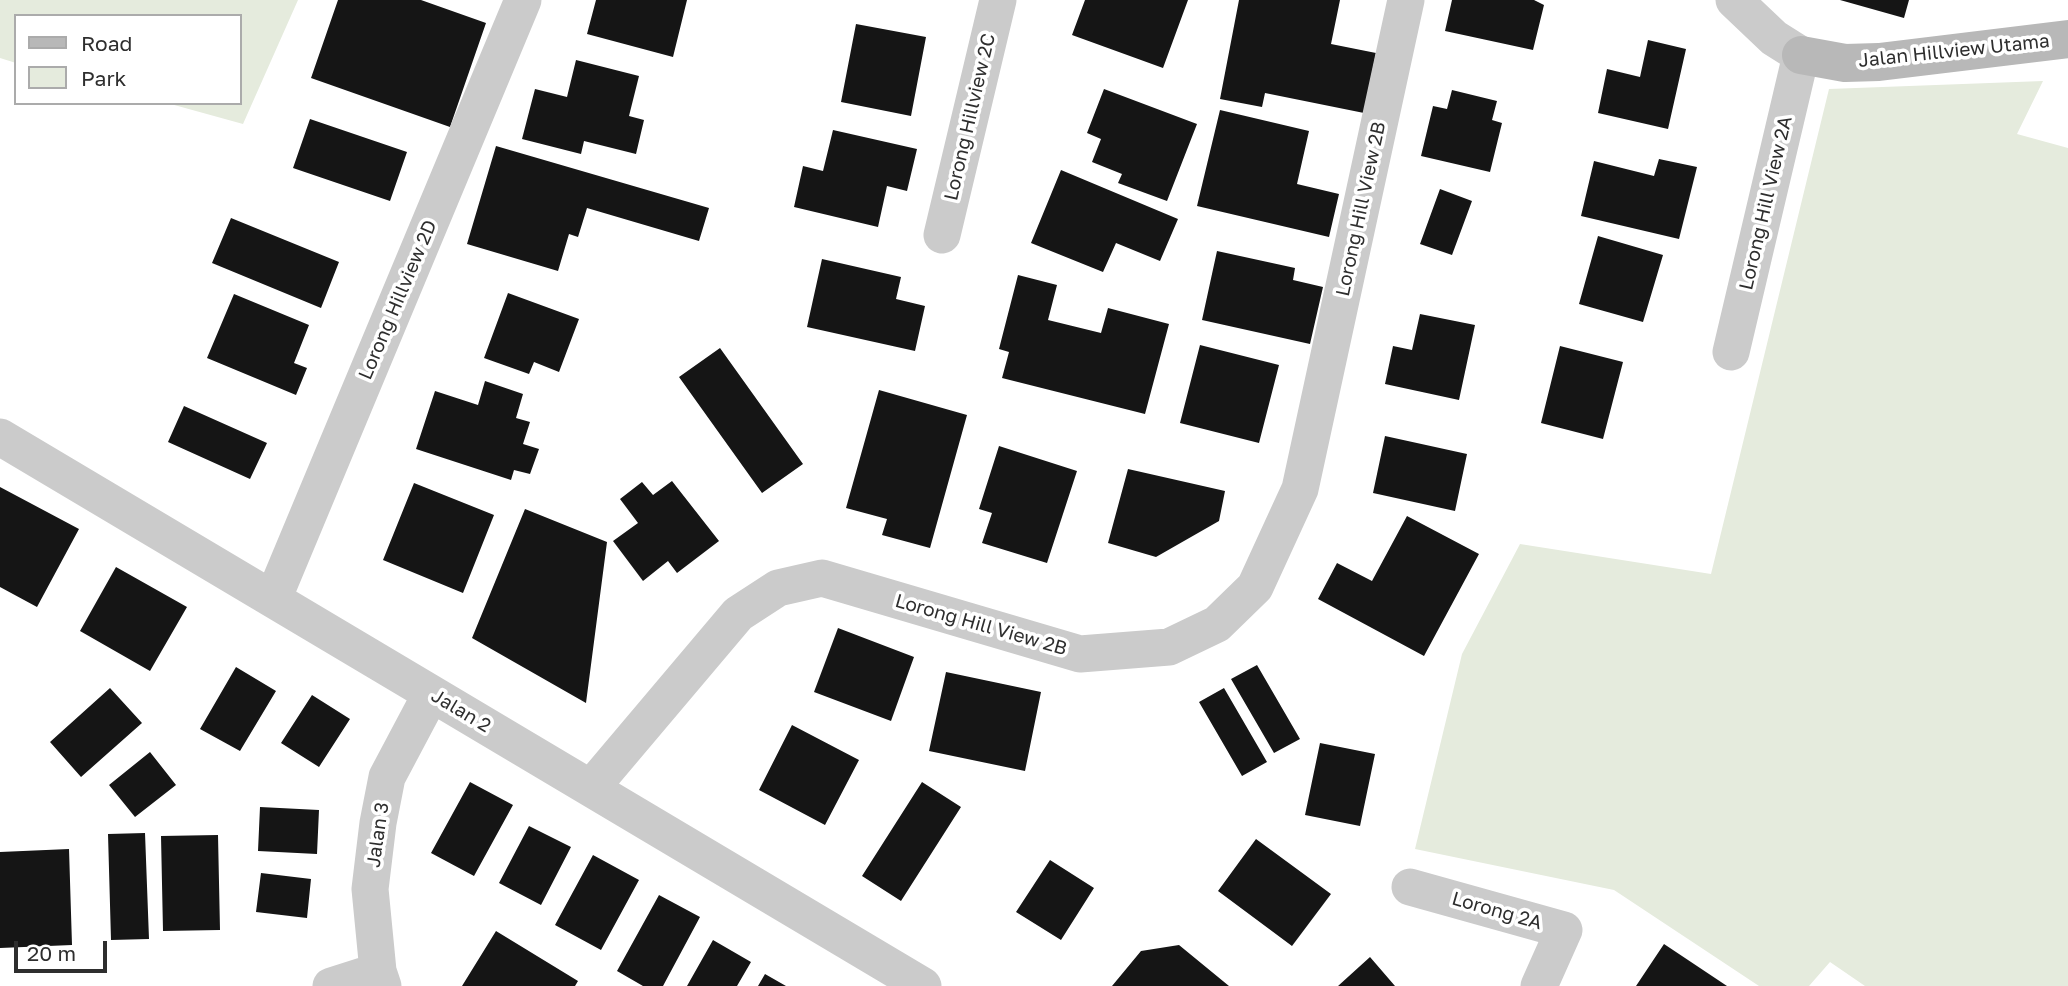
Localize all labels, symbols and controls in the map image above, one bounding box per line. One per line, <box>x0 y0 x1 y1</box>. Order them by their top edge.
legend <box>14 14 242 105</box>
text: Road <box>81 30 132 56</box>
street label: Jalan Hillview Utama <box>1857 30 2051 72</box>
street label: Lorong Hillview 2C <box>940 31 1000 203</box>
text: Park <box>81 65 126 91</box>
street label: Lorong Hill View 2A <box>1735 114 1797 292</box>
street label: Lorong Hill View 2B <box>1331 120 1391 298</box>
street label: Lorong Hillview 2D <box>354 217 442 383</box>
street label: Lorong Hill View 2B <box>892 590 1070 660</box>
street label: Jalan 2 <box>427 684 495 738</box>
street label: Jalan 3 <box>362 801 394 869</box>
street label: Lorong 2A <box>1449 887 1545 935</box>
scale bar <box>18 926 110 970</box>
text: 20 m <box>27 940 76 966</box>

